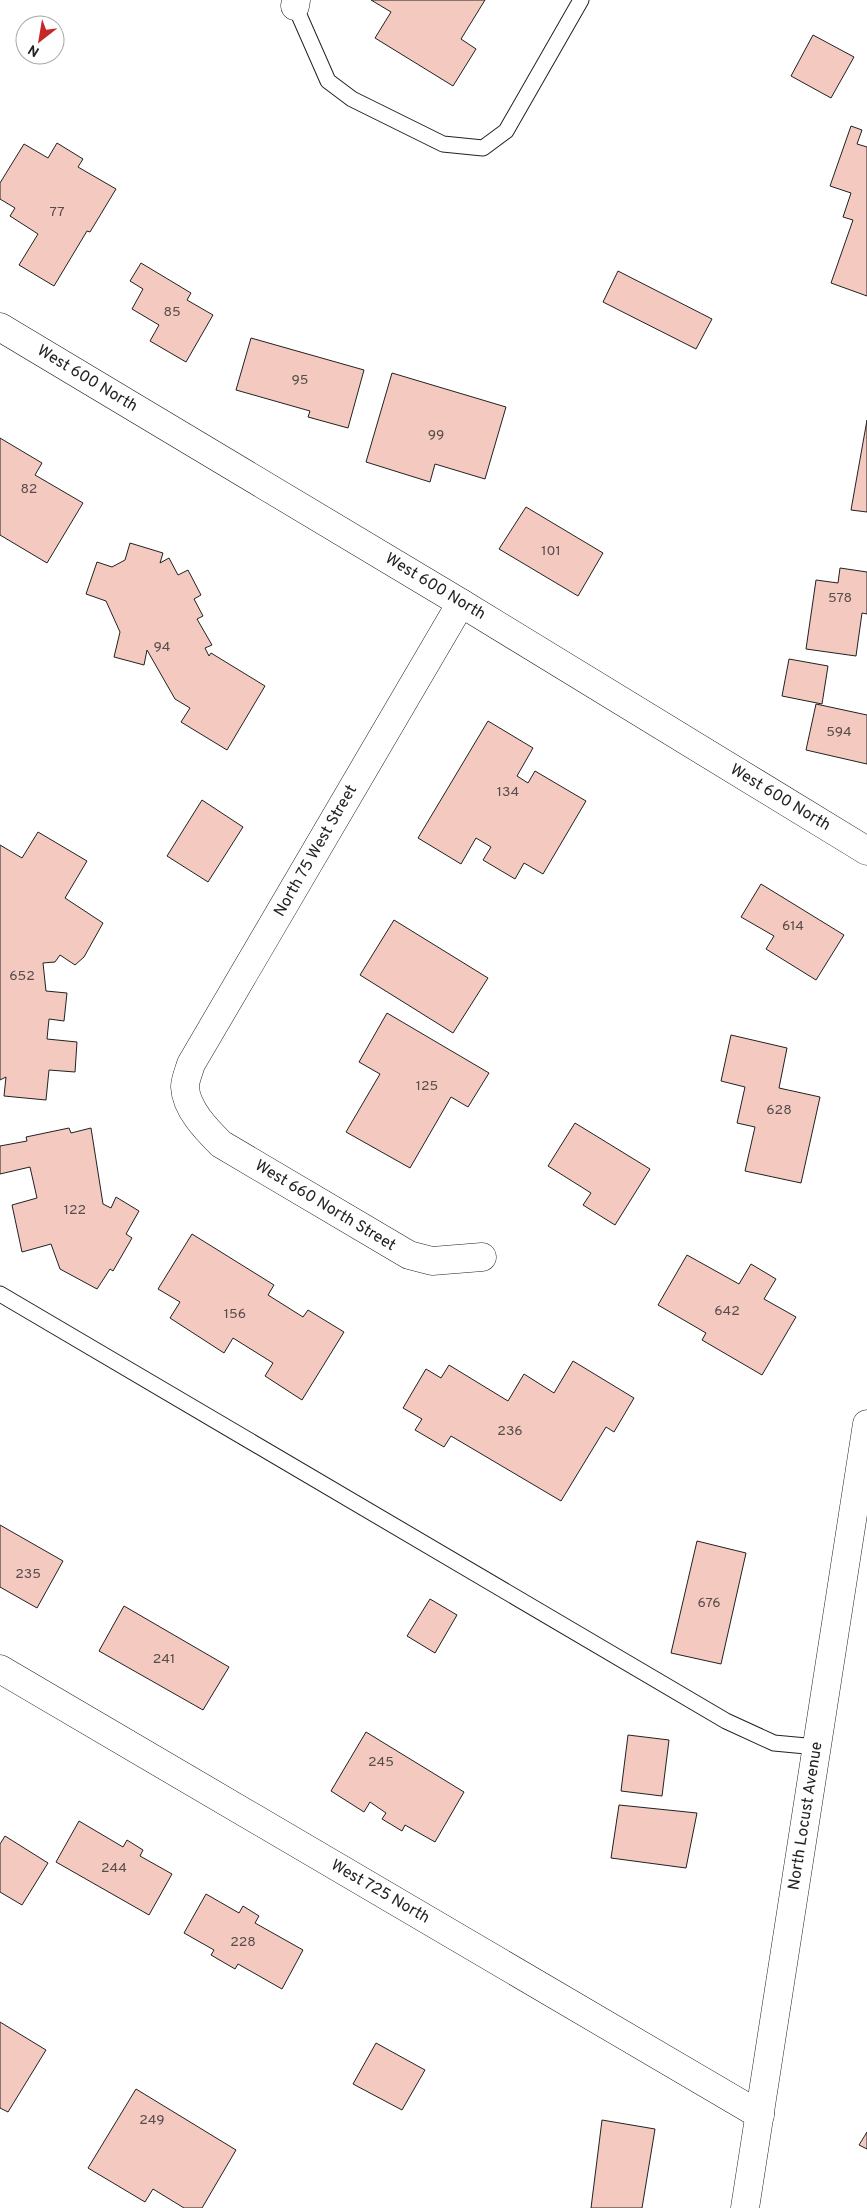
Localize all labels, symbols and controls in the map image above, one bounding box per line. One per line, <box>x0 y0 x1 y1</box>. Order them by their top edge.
north arrow <box>15 15 65 65</box>
text: N <box>25 40 43 60</box>
house number: 77 <box>49 204 65 221</box>
house number: 85 <box>163 304 181 321</box>
street label: West 600 North <box>33 341 141 417</box>
house number: 95 <box>291 372 309 389</box>
house number: 99 <box>428 427 444 444</box>
house number: 82 <box>21 481 37 498</box>
house number: 101 <box>541 543 561 560</box>
street label: West 600 North <box>381 549 489 625</box>
house number: 578 <box>828 590 852 607</box>
house number: 94 <box>153 639 171 656</box>
house number: 594 <box>826 724 852 741</box>
street label: West 600 North <box>726 760 834 836</box>
street label: North 75 West Street <box>270 781 362 921</box>
house number: 134 <box>497 784 519 801</box>
house number: 614 <box>782 918 804 935</box>
house number: 652 <box>9 968 35 985</box>
house number: 125 <box>416 1078 438 1095</box>
house number: 628 <box>766 1102 792 1119</box>
street label: West 660 North Street <box>251 1156 399 1256</box>
house number: 122 <box>64 1202 86 1219</box>
house number: 642 <box>714 1303 740 1320</box>
house number: 156 <box>224 1306 246 1323</box>
house number: 236 <box>497 1423 523 1440</box>
house number: 235 <box>15 1566 41 1583</box>
house number: 676 <box>697 1595 721 1612</box>
house number: 241 <box>153 1651 175 1668</box>
street label: North Locust Avenue <box>784 1740 828 1892</box>
house number: 245 <box>368 1754 394 1771</box>
street label: West 725 North <box>327 1856 433 1928</box>
house number: 244 <box>101 1860 127 1877</box>
house number: 228 <box>230 1934 256 1951</box>
house number: 249 <box>139 2112 165 2129</box>

